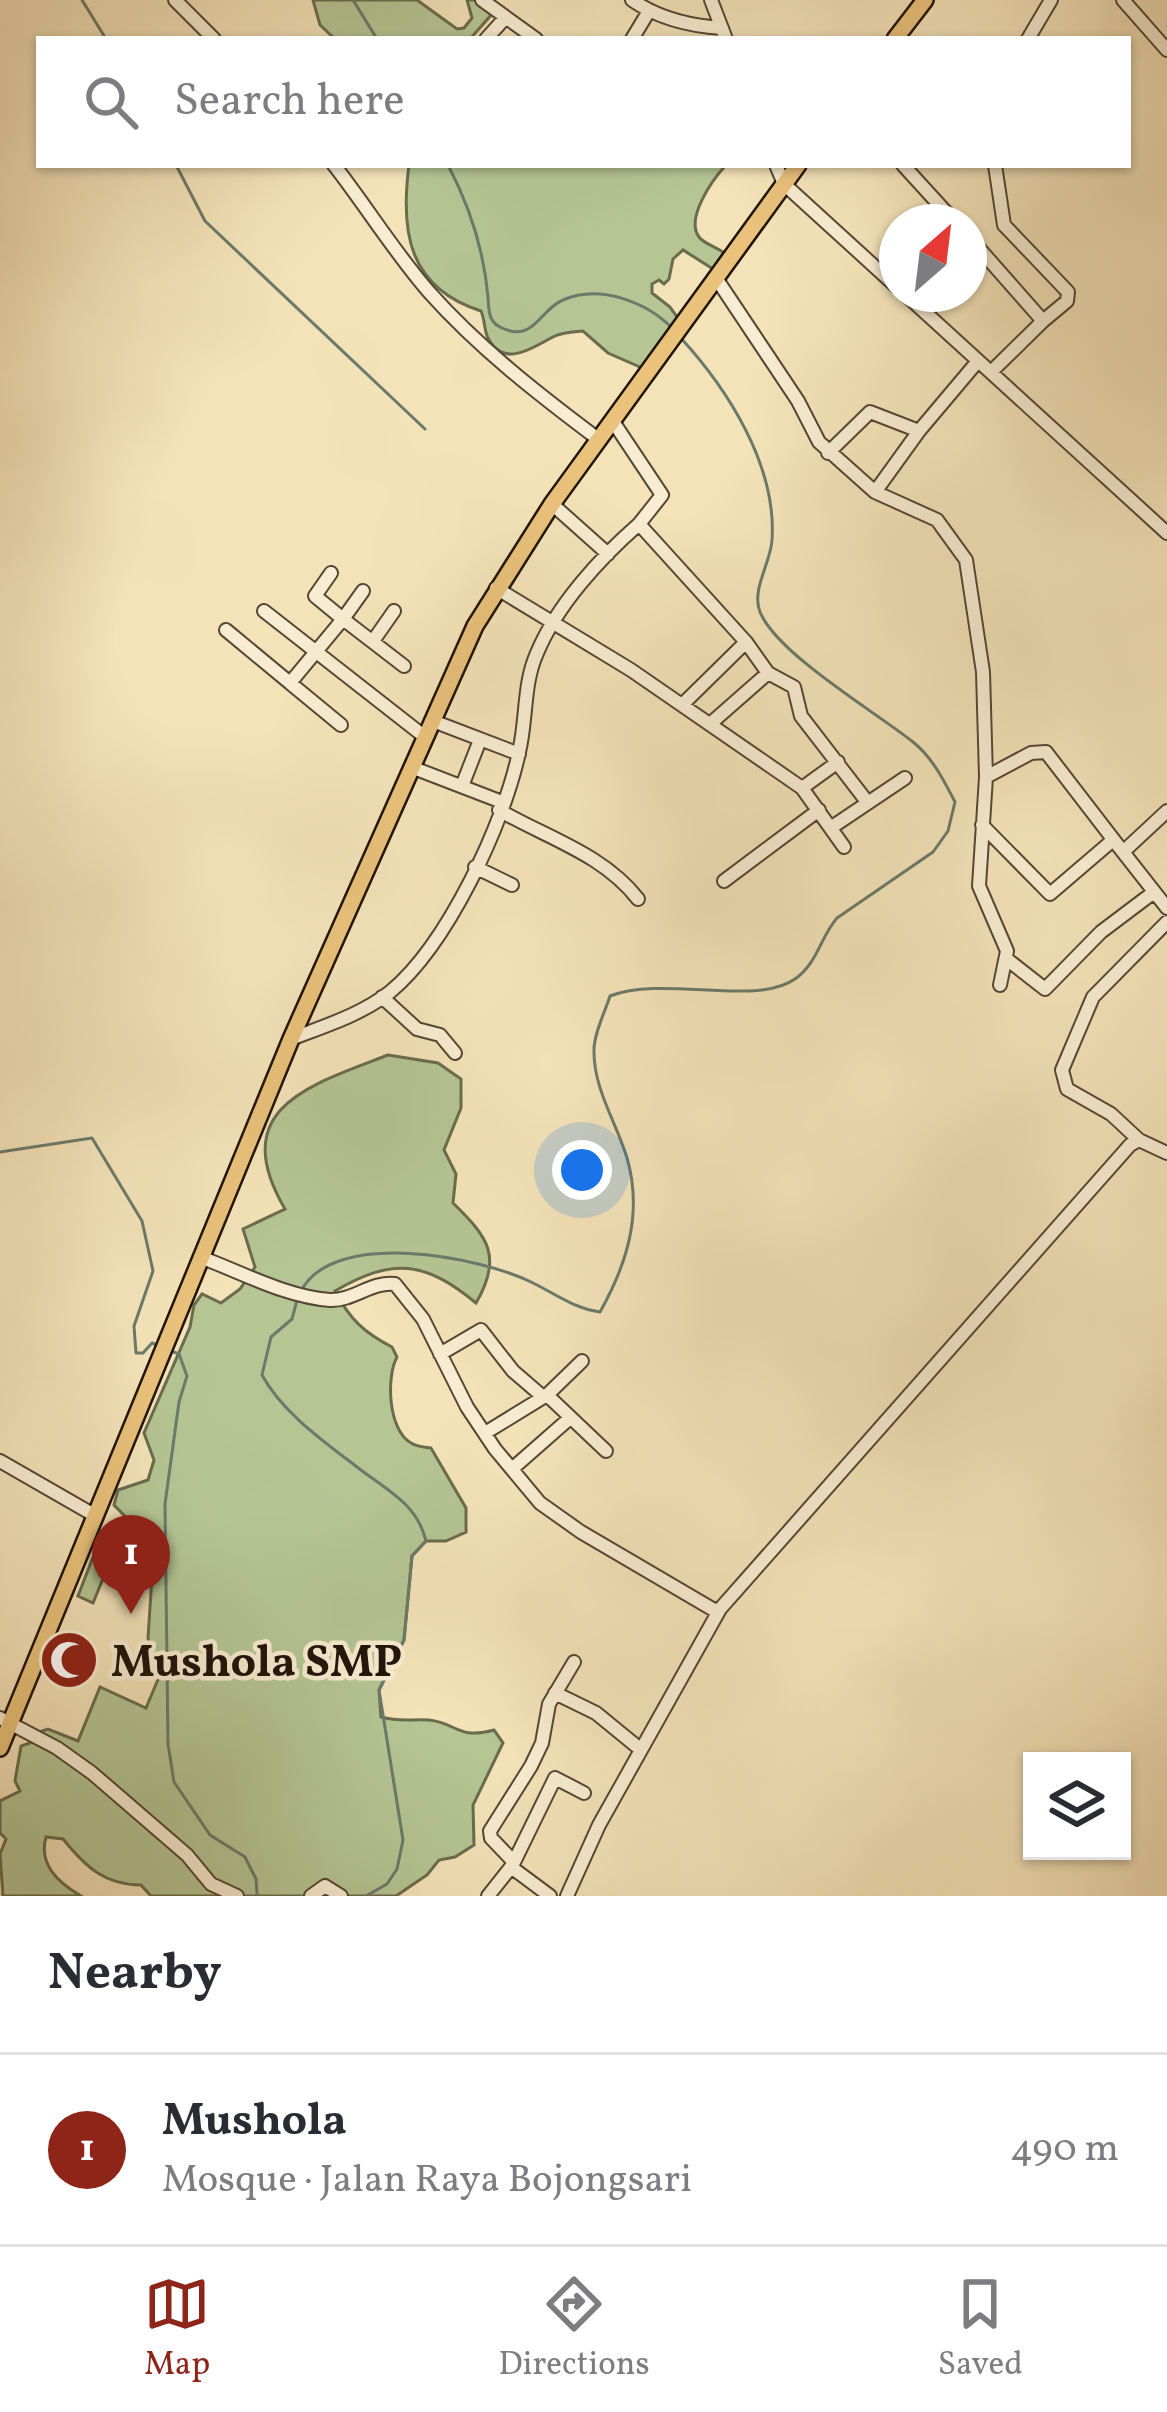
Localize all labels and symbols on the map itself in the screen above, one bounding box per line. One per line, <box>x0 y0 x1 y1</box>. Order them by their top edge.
north arrow <box>879 204 987 312</box>
your location <box>552 1140 612 1200</box>
pin: 1 <box>92 1515 170 1614</box>
mosque icon: Mushola SMP <box>38 1629 100 1691</box>
place label: Mushola SMP <box>111 1633 402 1696</box>

